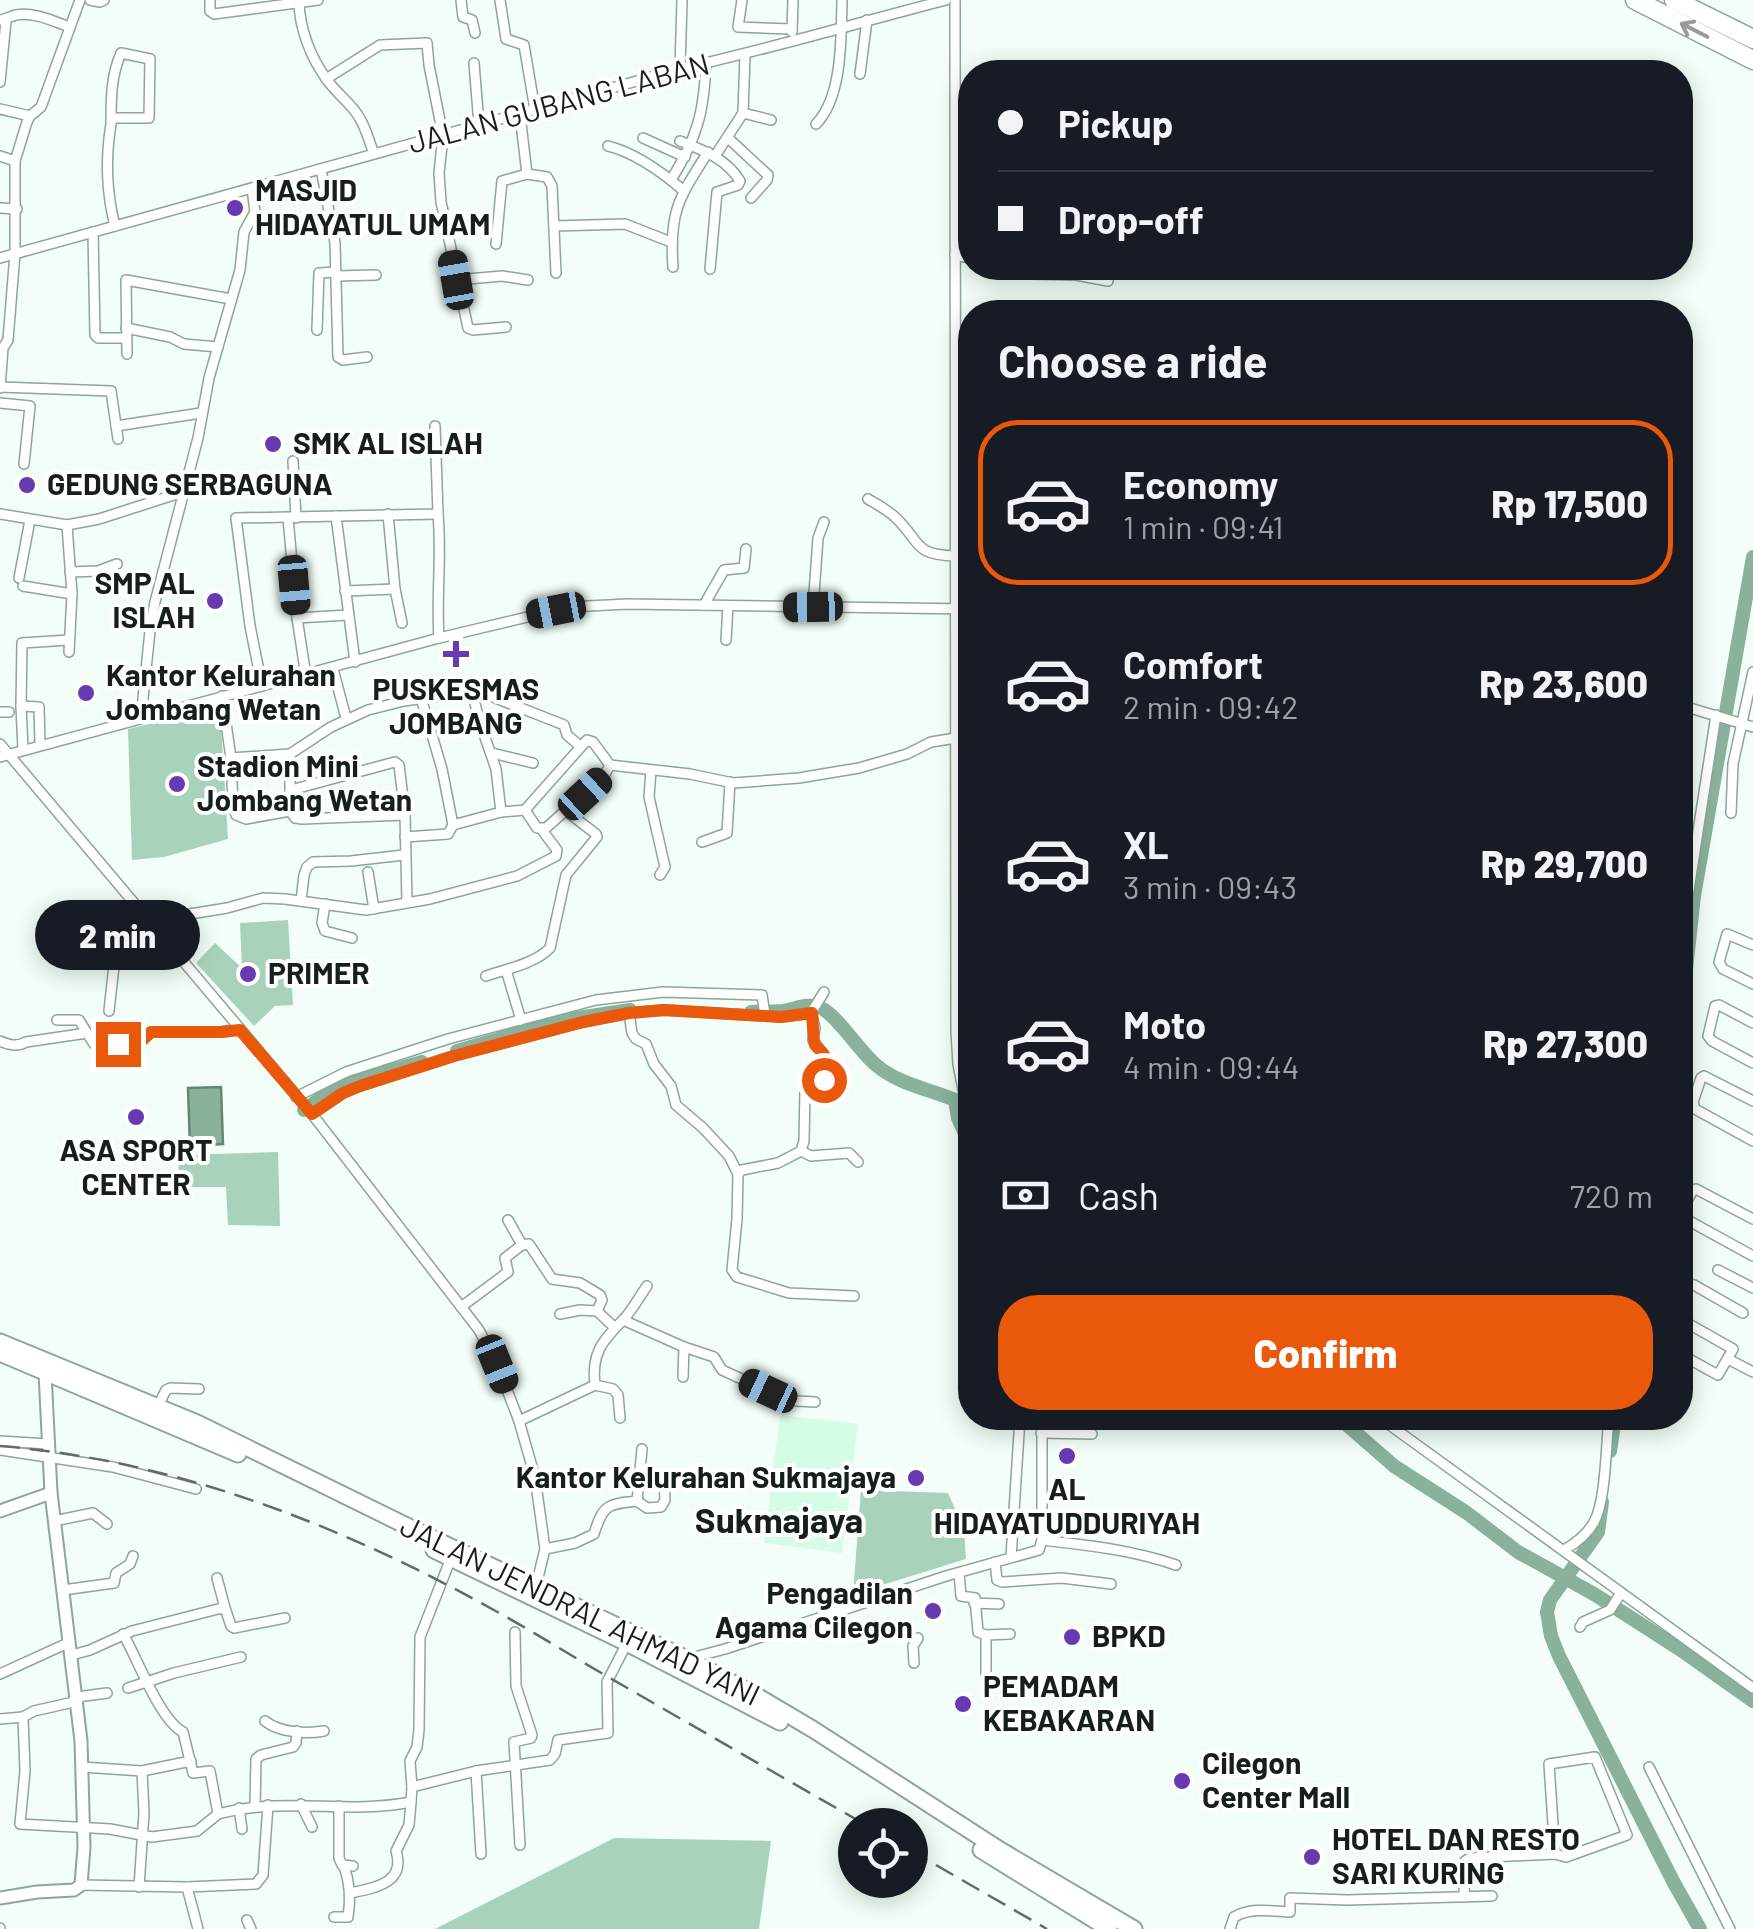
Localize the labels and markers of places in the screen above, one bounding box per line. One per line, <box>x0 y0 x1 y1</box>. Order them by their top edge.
place label: MASJID HIDAYATUL UMAM <box>255 171 490 241</box>
marker: MASJID HIDAYATUL UMAM <box>224 197 246 219</box>
place label: SMK AL ISLAH <box>293 424 483 460</box>
marker: SMK AL ISLAH <box>262 433 284 455</box>
place label: GEDUNG SERBAGUNA <box>47 465 333 501</box>
marker: GEDUNG SERBAGUNA <box>16 474 38 496</box>
place label: SMP AL ISLAH <box>95 564 195 634</box>
marker: SMP AL ISLAH <box>204 590 226 612</box>
marker: PUSKESMAS JOMBANG <box>443 641 469 667</box>
place label: Kantor Kelurahan Jombang Wetan <box>106 656 336 726</box>
place label: PUSKESMAS JOMBANG <box>373 670 539 740</box>
marker: Kantor Kelurahan Jombang Wetan <box>75 682 97 704</box>
place label: Stadion Mini Jombang Wetan <box>197 747 412 817</box>
marker: Stadion Mini Jombang Wetan <box>166 773 188 795</box>
place label: PRIMER <box>268 954 370 990</box>
marker: PRIMER <box>237 963 259 985</box>
marker: ASA SPORT CENTER <box>125 1106 147 1128</box>
place label: ASA SPORT CENTER <box>59 1131 213 1201</box>
marker: AL HIDAYATUDDURIYAH <box>1056 1445 1078 1467</box>
place label: Kantor Kelurahan Sukmajaya <box>516 1458 896 1494</box>
marker: Kantor Kelurahan Sukmajaya <box>905 1467 927 1489</box>
place label: AL HIDAYATUDDURIYAH <box>934 1470 1200 1540</box>
place label: Pengadilan Agama Cilegon <box>715 1574 913 1644</box>
marker: Pengadilan Agama Cilegon <box>922 1600 944 1622</box>
place label: BPKD <box>1092 1617 1166 1653</box>
marker: BPKD <box>1061 1626 1083 1648</box>
place label: PEMADAM KEBAKARAN <box>983 1667 1155 1737</box>
marker: PEMADAM KEBAKARAN <box>952 1693 974 1715</box>
place label: Cilegon Center Mall <box>1202 1744 1350 1814</box>
marker: Cilegon Center Mall <box>1171 1770 1193 1792</box>
place label: HOTEL DAN RESTO SARI KURING <box>1332 1820 1580 1890</box>
marker: HOTEL DAN RESTO SARI KURING <box>1301 1846 1323 1868</box>

